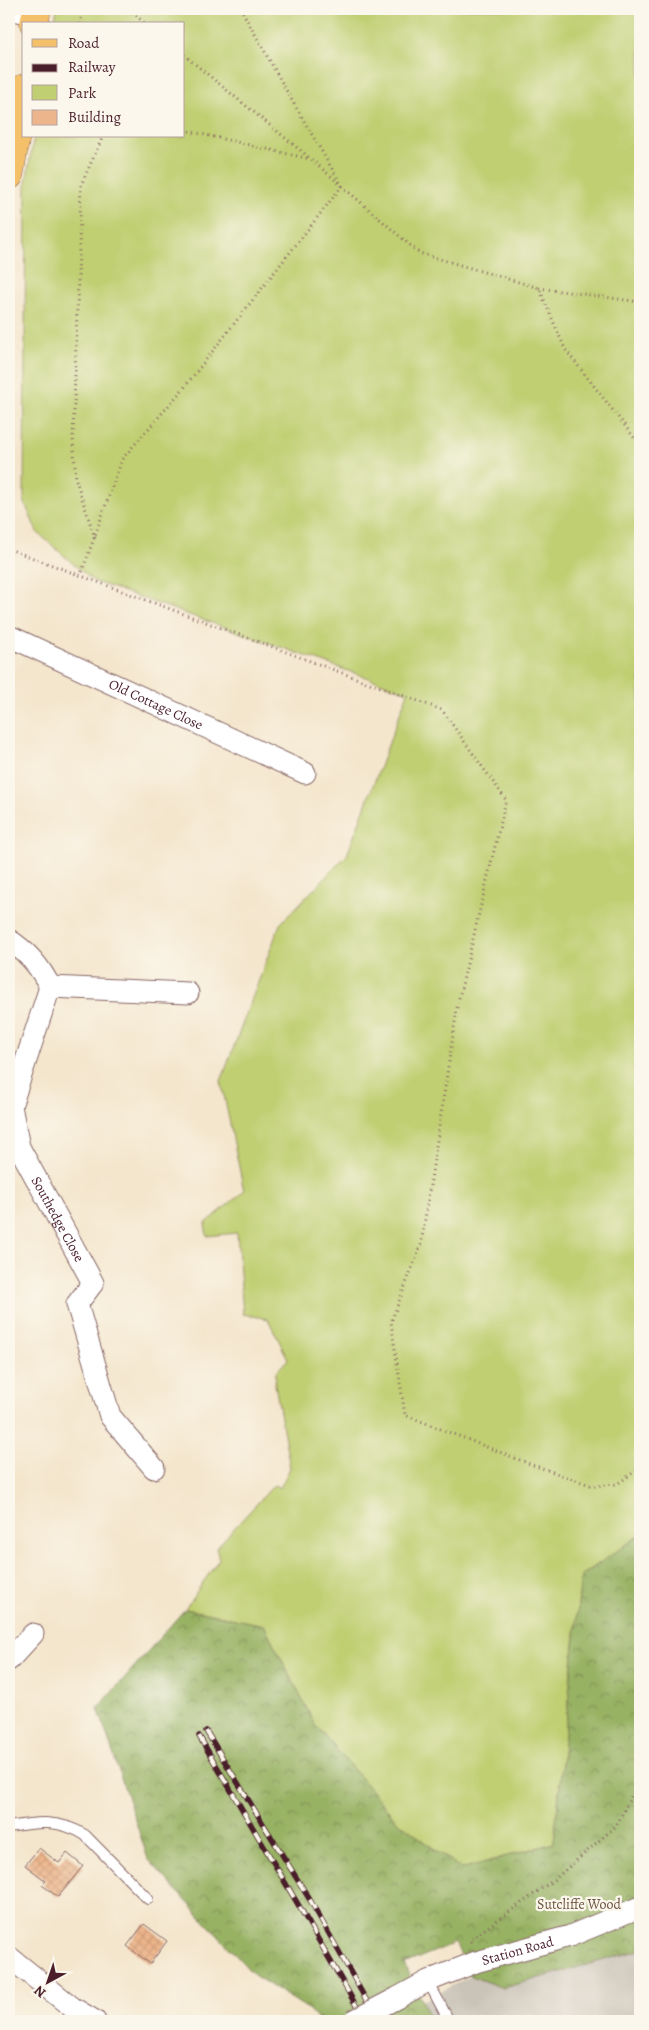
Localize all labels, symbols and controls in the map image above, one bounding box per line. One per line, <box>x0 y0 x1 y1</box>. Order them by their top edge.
legend <box>22 22 185 138</box>
text: Road <box>68 33 100 53</box>
text: Railway <box>68 57 116 77</box>
text: Park <box>68 83 97 103</box>
text: Building <box>68 107 121 127</box>
street label: Old Cottage Close <box>106 674 206 735</box>
street label: Southedge Close <box>27 1173 89 1265</box>
park label: Sutcliffe Wood <box>537 1895 621 1914</box>
street label: Station Road <box>480 1932 556 1970</box>
north arrow <box>22 1958 72 2008</box>
text: N <box>30 1981 50 2002</box>

